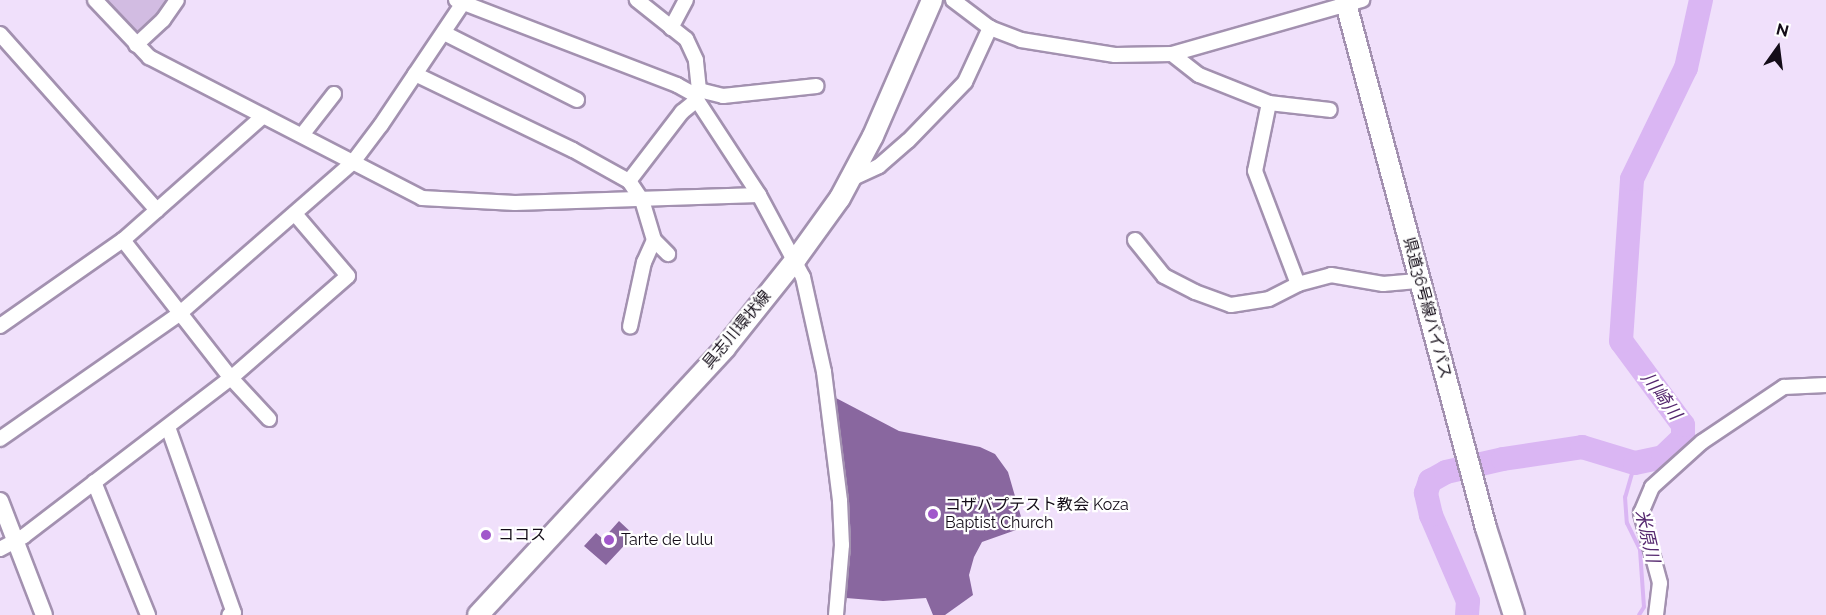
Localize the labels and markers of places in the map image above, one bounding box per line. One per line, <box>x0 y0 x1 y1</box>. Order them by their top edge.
place label: コザバプテスト教会 Koza Baptist Church <box>945 495 1129 533</box>
marker: コザバプテスト教会 Koza Baptist Church <box>926 507 940 521</box>
place label: ココス <box>498 525 546 545</box>
marker: ココス <box>479 528 493 542</box>
place label: Tarte de lulu <box>621 530 713 550</box>
marker: Tarte de lulu <box>602 533 616 547</box>

